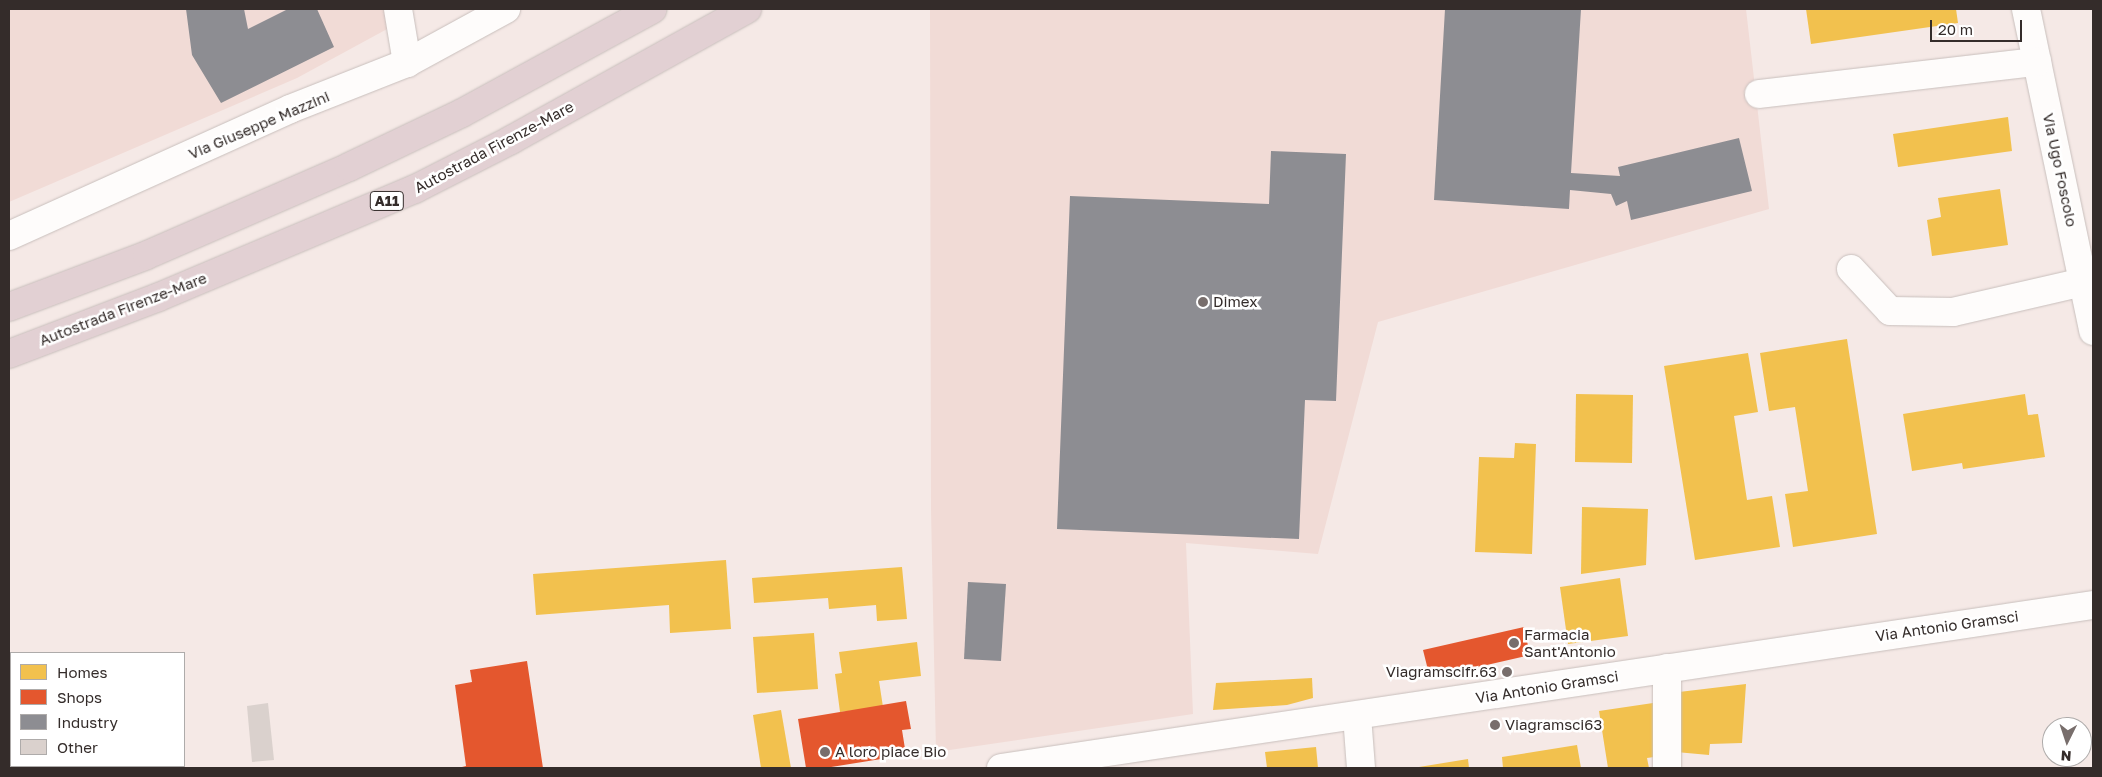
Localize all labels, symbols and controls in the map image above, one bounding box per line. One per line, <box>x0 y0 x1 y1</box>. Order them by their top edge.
scale bar <box>1932 10 2024 42</box>
text: 20 m <box>1938 20 1973 38</box>
street label: Via Giuseppe Mazzini <box>186 87 332 163</box>
street label: Autostrada Firenze-Mare <box>411 97 577 197</box>
street label: Via Ugo Foscolo <box>2039 112 2081 228</box>
road number: A11 <box>370 190 404 212</box>
street label: Autostrada Firenze-Mare <box>37 269 209 349</box>
place label: Dimex <box>1213 293 1257 311</box>
marker: Dimex <box>1197 296 1209 308</box>
street label: Via Antonio Gramsci <box>1874 607 2020 645</box>
place label: Farmacia Sant'Antonio <box>1524 625 1616 660</box>
marker: Farmacia Sant'Antonio <box>1508 637 1520 649</box>
legend <box>10 652 185 767</box>
text: Homes <box>57 663 107 681</box>
place label: Viagramscifr.63 <box>1386 663 1497 681</box>
marker: Viagramscifr.63 <box>1501 666 1513 678</box>
street label: Via Antonio Gramsci <box>1474 667 1620 707</box>
text: Shops <box>57 688 102 706</box>
text: Industry <box>57 713 118 731</box>
place label: Viagramsci63 <box>1505 716 1602 734</box>
north arrow <box>2042 717 2092 767</box>
marker: Viagramsci63 <box>1489 719 1501 731</box>
text: Other <box>57 738 98 756</box>
place label: A loro piace Bio <box>835 743 946 761</box>
marker: A loro piace Bio <box>819 746 831 758</box>
text: N <box>2060 748 2072 765</box>

